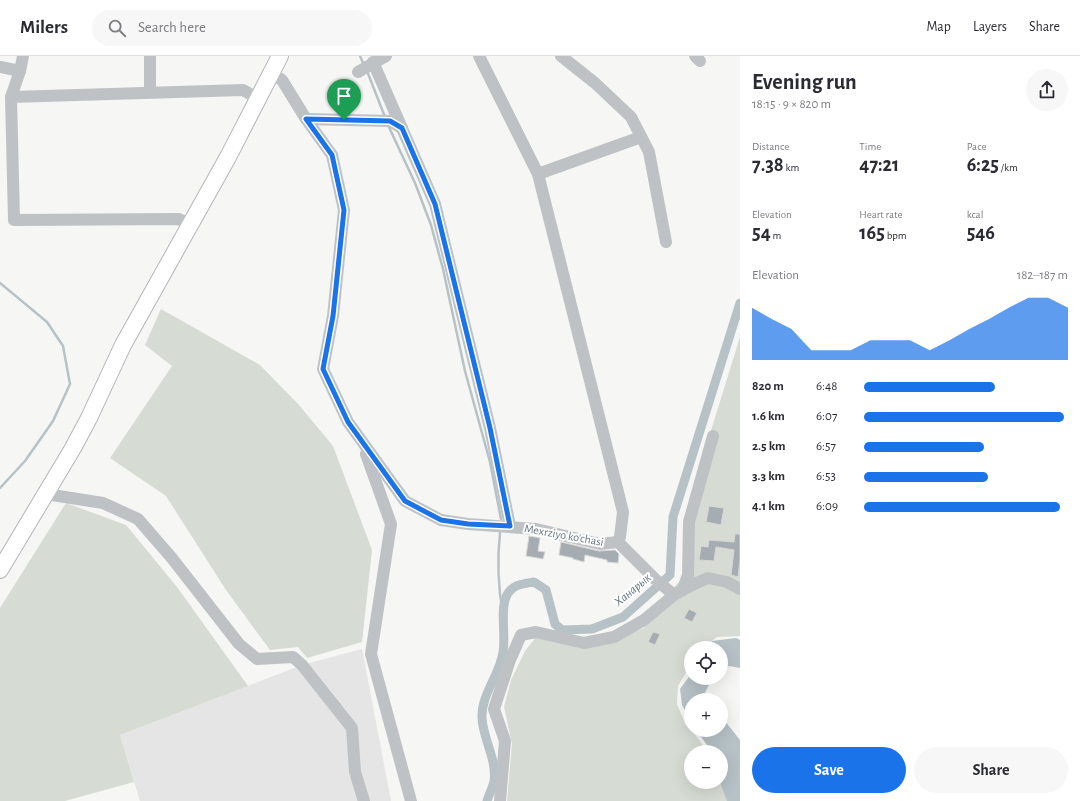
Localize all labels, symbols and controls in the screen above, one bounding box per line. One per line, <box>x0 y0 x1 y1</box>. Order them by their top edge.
search box <box>92 10 372 46</box>
icon: search <box>106 17 128 39</box>
text: Milers <box>20 18 68 37</box>
text: Search here <box>138 20 206 35</box>
text: Map <box>926 20 951 34</box>
text: Layers <box>973 20 1007 34</box>
text: Share <box>1029 20 1060 34</box>
button: share <box>1026 69 1068 111</box>
text: Evening run <box>752 71 857 93</box>
pin <box>327 79 361 120</box>
icon: arrive <box>333 85 355 107</box>
text: 18:15 · 9 × 820 m <box>752 98 831 111</box>
text: Distance <box>752 141 789 152</box>
text: Time <box>859 141 881 152</box>
text: Pace <box>967 141 986 152</box>
text: 7.38 <box>752 155 784 175</box>
text: 47:21 <box>859 155 899 175</box>
text: 6:25 <box>967 155 999 175</box>
text: km <box>784 162 799 173</box>
text: /km <box>999 162 1018 173</box>
text: Elevation <box>752 209 792 220</box>
text: Heart rate <box>859 209 903 220</box>
text: kcal <box>967 209 983 220</box>
text: 54 <box>752 223 771 243</box>
text: 165 <box>859 223 885 243</box>
text: 546 <box>967 223 995 243</box>
text: m <box>771 230 781 241</box>
text: bpm <box>885 230 907 241</box>
text: Elevation <box>752 269 799 282</box>
text: 182–187 m <box>1017 269 1068 282</box>
text: 820 m <box>752 380 784 393</box>
text: 6:48 <box>816 380 838 393</box>
text: 1.6 km <box>752 410 785 423</box>
text: 6:07 <box>816 410 837 423</box>
text: 2.5 km <box>752 440 786 453</box>
text: 6:57 <box>816 440 836 453</box>
text: 3.3 km <box>752 470 785 483</box>
text: 6:53 <box>816 470 836 483</box>
text: 4.1 km <box>752 500 785 513</box>
text: 6:09 <box>816 500 838 513</box>
street label: Mexrziyo ko'chasi <box>523 522 605 549</box>
water label: Ханарык <box>612 571 654 609</box>
map controls <box>684 641 728 789</box>
button: locate <box>684 641 728 685</box>
button: + <box>684 693 728 737</box>
button: − <box>684 745 728 789</box>
button: Save <box>752 747 906 793</box>
button: Share <box>914 747 1068 793</box>

